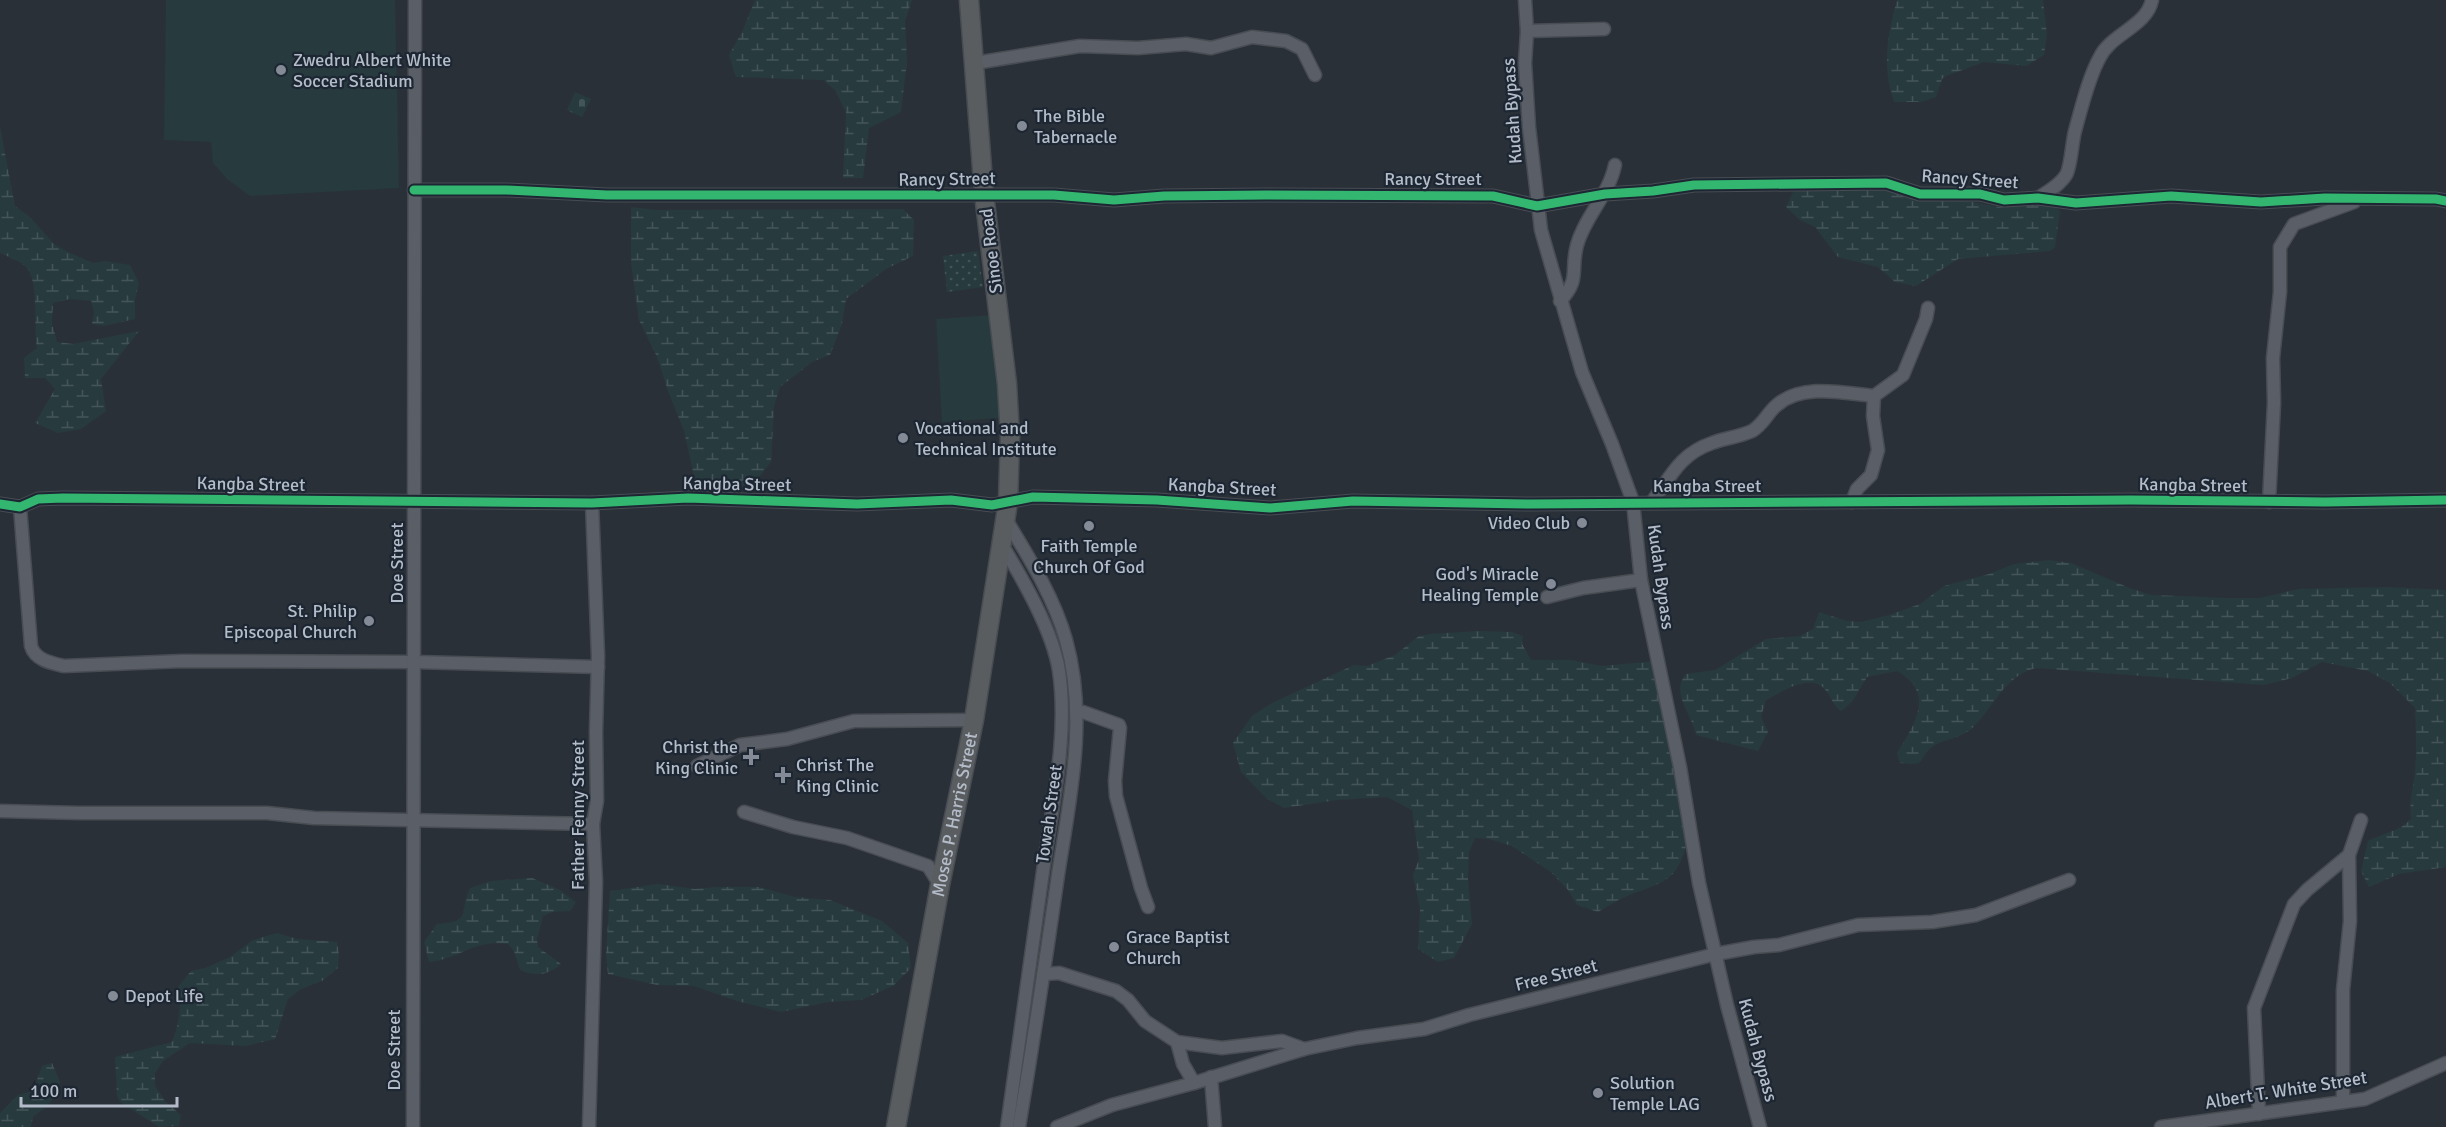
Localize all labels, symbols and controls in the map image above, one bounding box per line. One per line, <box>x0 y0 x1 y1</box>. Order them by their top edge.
place label: Zwedru Albert White Soccer Stadium <box>293 49 451 92</box>
street label: Kudah Bypass <box>1497 57 1527 165</box>
marker: Zwedru Albert White Soccer Stadium <box>274 63 288 77</box>
place label: The Bible Tabernacle <box>1034 105 1117 148</box>
marker: The Bible Tabernacle <box>1015 119 1029 133</box>
street label: Rancy Street <box>1921 165 2019 193</box>
street label: Rancy Street <box>898 167 996 191</box>
street label: Rancy Street <box>1384 168 1482 190</box>
street label: Sinoe Road <box>975 207 1007 295</box>
place label: Vocational and Technical Institute <box>915 417 1057 460</box>
marker: Vocational and Technical Institute <box>896 431 910 445</box>
street label: Kangba Street <box>196 472 306 496</box>
street label: Kangba Street <box>682 472 792 496</box>
street label: Kangba Street <box>1167 473 1277 501</box>
street label: Kangba Street <box>2138 473 2248 497</box>
street label: Kangba Street <box>1653 475 1761 497</box>
place label: Video Club <box>1488 512 1570 534</box>
marker: Video Club <box>1575 516 1589 530</box>
marker: Faith Temple Church Of God <box>1082 519 1096 533</box>
street label: Doe Street <box>386 523 408 603</box>
street label: Kudah Bypass <box>1643 523 1679 631</box>
place label: Faith Temple Church Of God <box>1033 535 1145 578</box>
place label: God's Miracle Healing Temple <box>1421 563 1539 606</box>
marker: God's Miracle Healing Temple <box>1544 577 1558 591</box>
place label: St. Philip Episcopal Church <box>224 600 357 643</box>
marker: St. Philip Episcopal Church <box>362 614 376 628</box>
street label: Moses P. Harris Street <box>927 730 982 899</box>
place label: Christ the King Clinic <box>655 736 738 779</box>
street label: Father Fenny Street <box>567 740 589 890</box>
marker: Christ the King Clinic <box>742 748 760 766</box>
place label: Christ The King Clinic <box>796 754 879 797</box>
street label: Towah Street <box>1031 763 1067 865</box>
marker: Christ The King Clinic <box>774 766 792 784</box>
place label: Grace Baptist Church <box>1126 926 1230 969</box>
marker: Grace Baptist Church <box>1107 940 1121 954</box>
street label: Free Street <box>1513 954 1599 996</box>
place label: Depot Life <box>125 985 203 1007</box>
marker: Depot Life <box>106 989 120 1003</box>
street label: Kudah Bypass <box>1734 996 1782 1104</box>
street label: Doe Street <box>383 1010 405 1090</box>
street label: Albert T. White Street <box>2203 1066 2369 1114</box>
scale bar <box>21 1070 177 1108</box>
place label: Solution Temple LAG <box>1610 1072 1700 1115</box>
text: 100 m <box>30 1080 77 1102</box>
marker: Solution Temple LAG <box>1591 1086 1605 1100</box>

